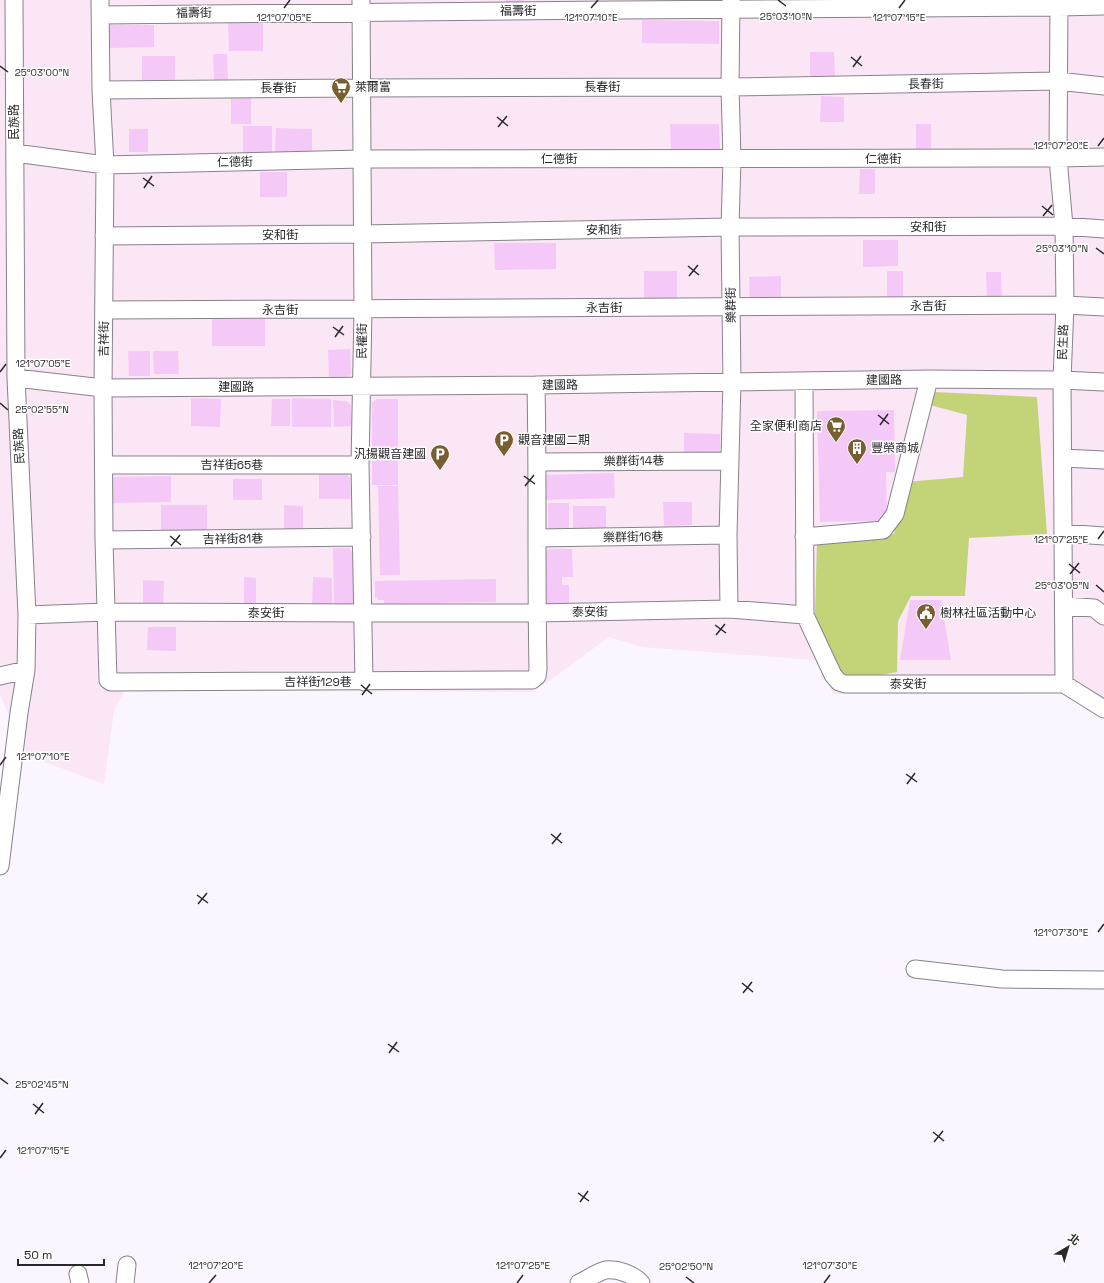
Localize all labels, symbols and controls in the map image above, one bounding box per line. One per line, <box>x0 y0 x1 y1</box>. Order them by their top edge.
street label: 福壽街 <box>500 3 536 19</box>
street label: 福壽街 <box>176 5 212 21</box>
text: 25°03'10"N <box>760 10 812 23</box>
text: 121°07'05"E <box>257 11 312 24</box>
text: 121°07'10"E <box>564 11 618 24</box>
text: 121°07'15"E <box>873 11 926 24</box>
text: 25°03'00"N <box>15 66 69 79</box>
supermarket icon: 萊爾富 <box>330 76 352 104</box>
street label: 長春街 <box>908 76 944 92</box>
place label: 萊爾富 <box>355 79 391 95</box>
street label: 長春街 <box>584 79 620 95</box>
street label: 長春街 <box>260 80 296 96</box>
street label: 民族路 <box>6 104 22 140</box>
text: 121°07'20"E <box>1034 139 1089 152</box>
street label: 仁德街 <box>541 151 577 167</box>
street label: 仁德街 <box>865 151 901 167</box>
street label: 仁德街 <box>217 154 253 170</box>
street label: 安和街 <box>910 219 946 235</box>
street label: 安和街 <box>586 222 622 238</box>
street label: 安和街 <box>262 227 298 243</box>
text: 25°03'10"N <box>1036 242 1088 255</box>
street label: 樂群街 <box>723 287 739 323</box>
street label: 永吉街 <box>910 298 946 314</box>
street label: 永吉街 <box>586 300 622 316</box>
street label: 永吉街 <box>262 302 298 318</box>
street label: 吉祥街 <box>96 321 112 357</box>
street label: 民權街 <box>354 323 370 359</box>
street label: 民生路 <box>1054 324 1072 360</box>
text: 121°07'05"E <box>16 357 71 370</box>
street label: 建國路 <box>866 372 902 388</box>
street label: 建國路 <box>542 377 578 393</box>
street label: 建國路 <box>218 379 254 395</box>
text: 25°02'55"N <box>15 403 69 416</box>
supermarket icon: 全家便利商店 <box>825 415 847 443</box>
place label: 全家便利商店 <box>750 418 822 434</box>
street label: 民族路 <box>10 428 28 464</box>
parking icon: 觀音建國二期 <box>493 429 515 457</box>
place label: 觀音建國二期 <box>518 432 590 448</box>
building icon: 豐榮商城 <box>846 437 868 465</box>
place label: 豐榮商城 <box>871 440 919 456</box>
parking icon: 汎揚觀音建國 <box>429 443 451 471</box>
place label: 汎揚觀音建國 <box>354 446 426 462</box>
street label: 樂群街14巷 <box>604 452 664 470</box>
street label: 吉祥街65巷 <box>201 457 263 473</box>
street label: 樂群街16巷 <box>603 528 663 546</box>
street label: 吉祥街81巷 <box>203 530 263 548</box>
text: 121°07'25"E <box>1034 533 1089 546</box>
text: 25°03'05"N <box>1035 579 1089 592</box>
public building icon: 樹林社區活動中心 <box>915 602 937 630</box>
street label: 泰安街 <box>572 604 608 620</box>
street label: 泰安街 <box>248 605 284 621</box>
place label: 樹林社區活動中心 <box>940 605 1036 621</box>
street label: 吉祥街129巷 <box>284 674 352 690</box>
street label: 泰安街 <box>890 676 926 692</box>
text: 121°07'10"E <box>16 750 70 763</box>
text: 121°07'30"E <box>1034 926 1089 939</box>
text: 25°02'45"N <box>15 1078 69 1091</box>
text: 121°07'15"E <box>17 1144 70 1157</box>
north arrow <box>1048 1227 1088 1267</box>
text: 北 <box>1066 1230 1083 1248</box>
scale bar <box>18 1241 104 1267</box>
text: 50 m <box>24 1247 52 1263</box>
text: 121°07'20"E <box>189 1259 244 1272</box>
text: 121°07'25"E <box>496 1259 551 1272</box>
text: 121°07'30"E <box>803 1259 858 1272</box>
text: 25°02'50"N <box>659 1260 713 1273</box>

